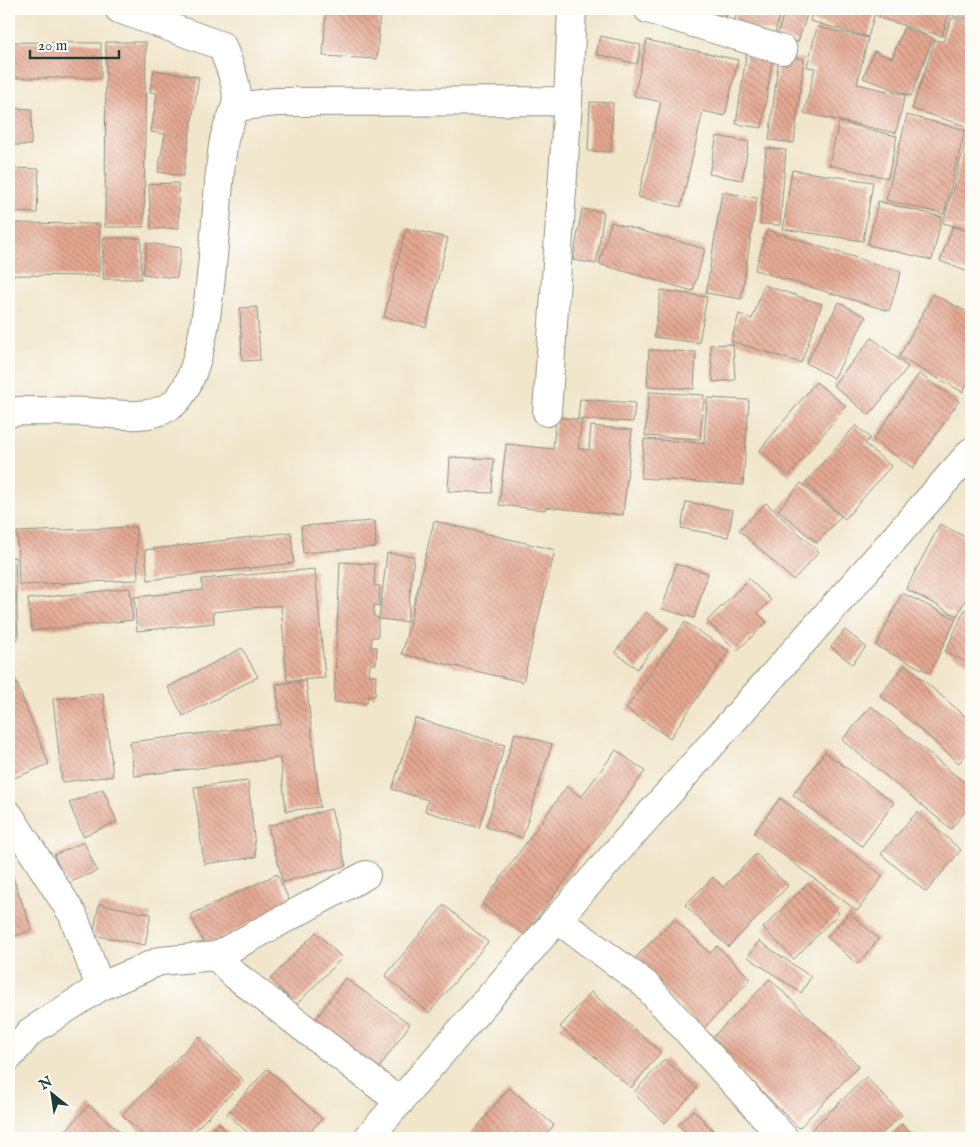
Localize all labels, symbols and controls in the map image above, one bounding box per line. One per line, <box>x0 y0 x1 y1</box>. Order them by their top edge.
scale bar <box>30 28 119 60</box>
text: 20 m <box>38 36 68 55</box>
north arrow <box>28 1070 78 1120</box>
text: N <box>35 1073 56 1095</box>

